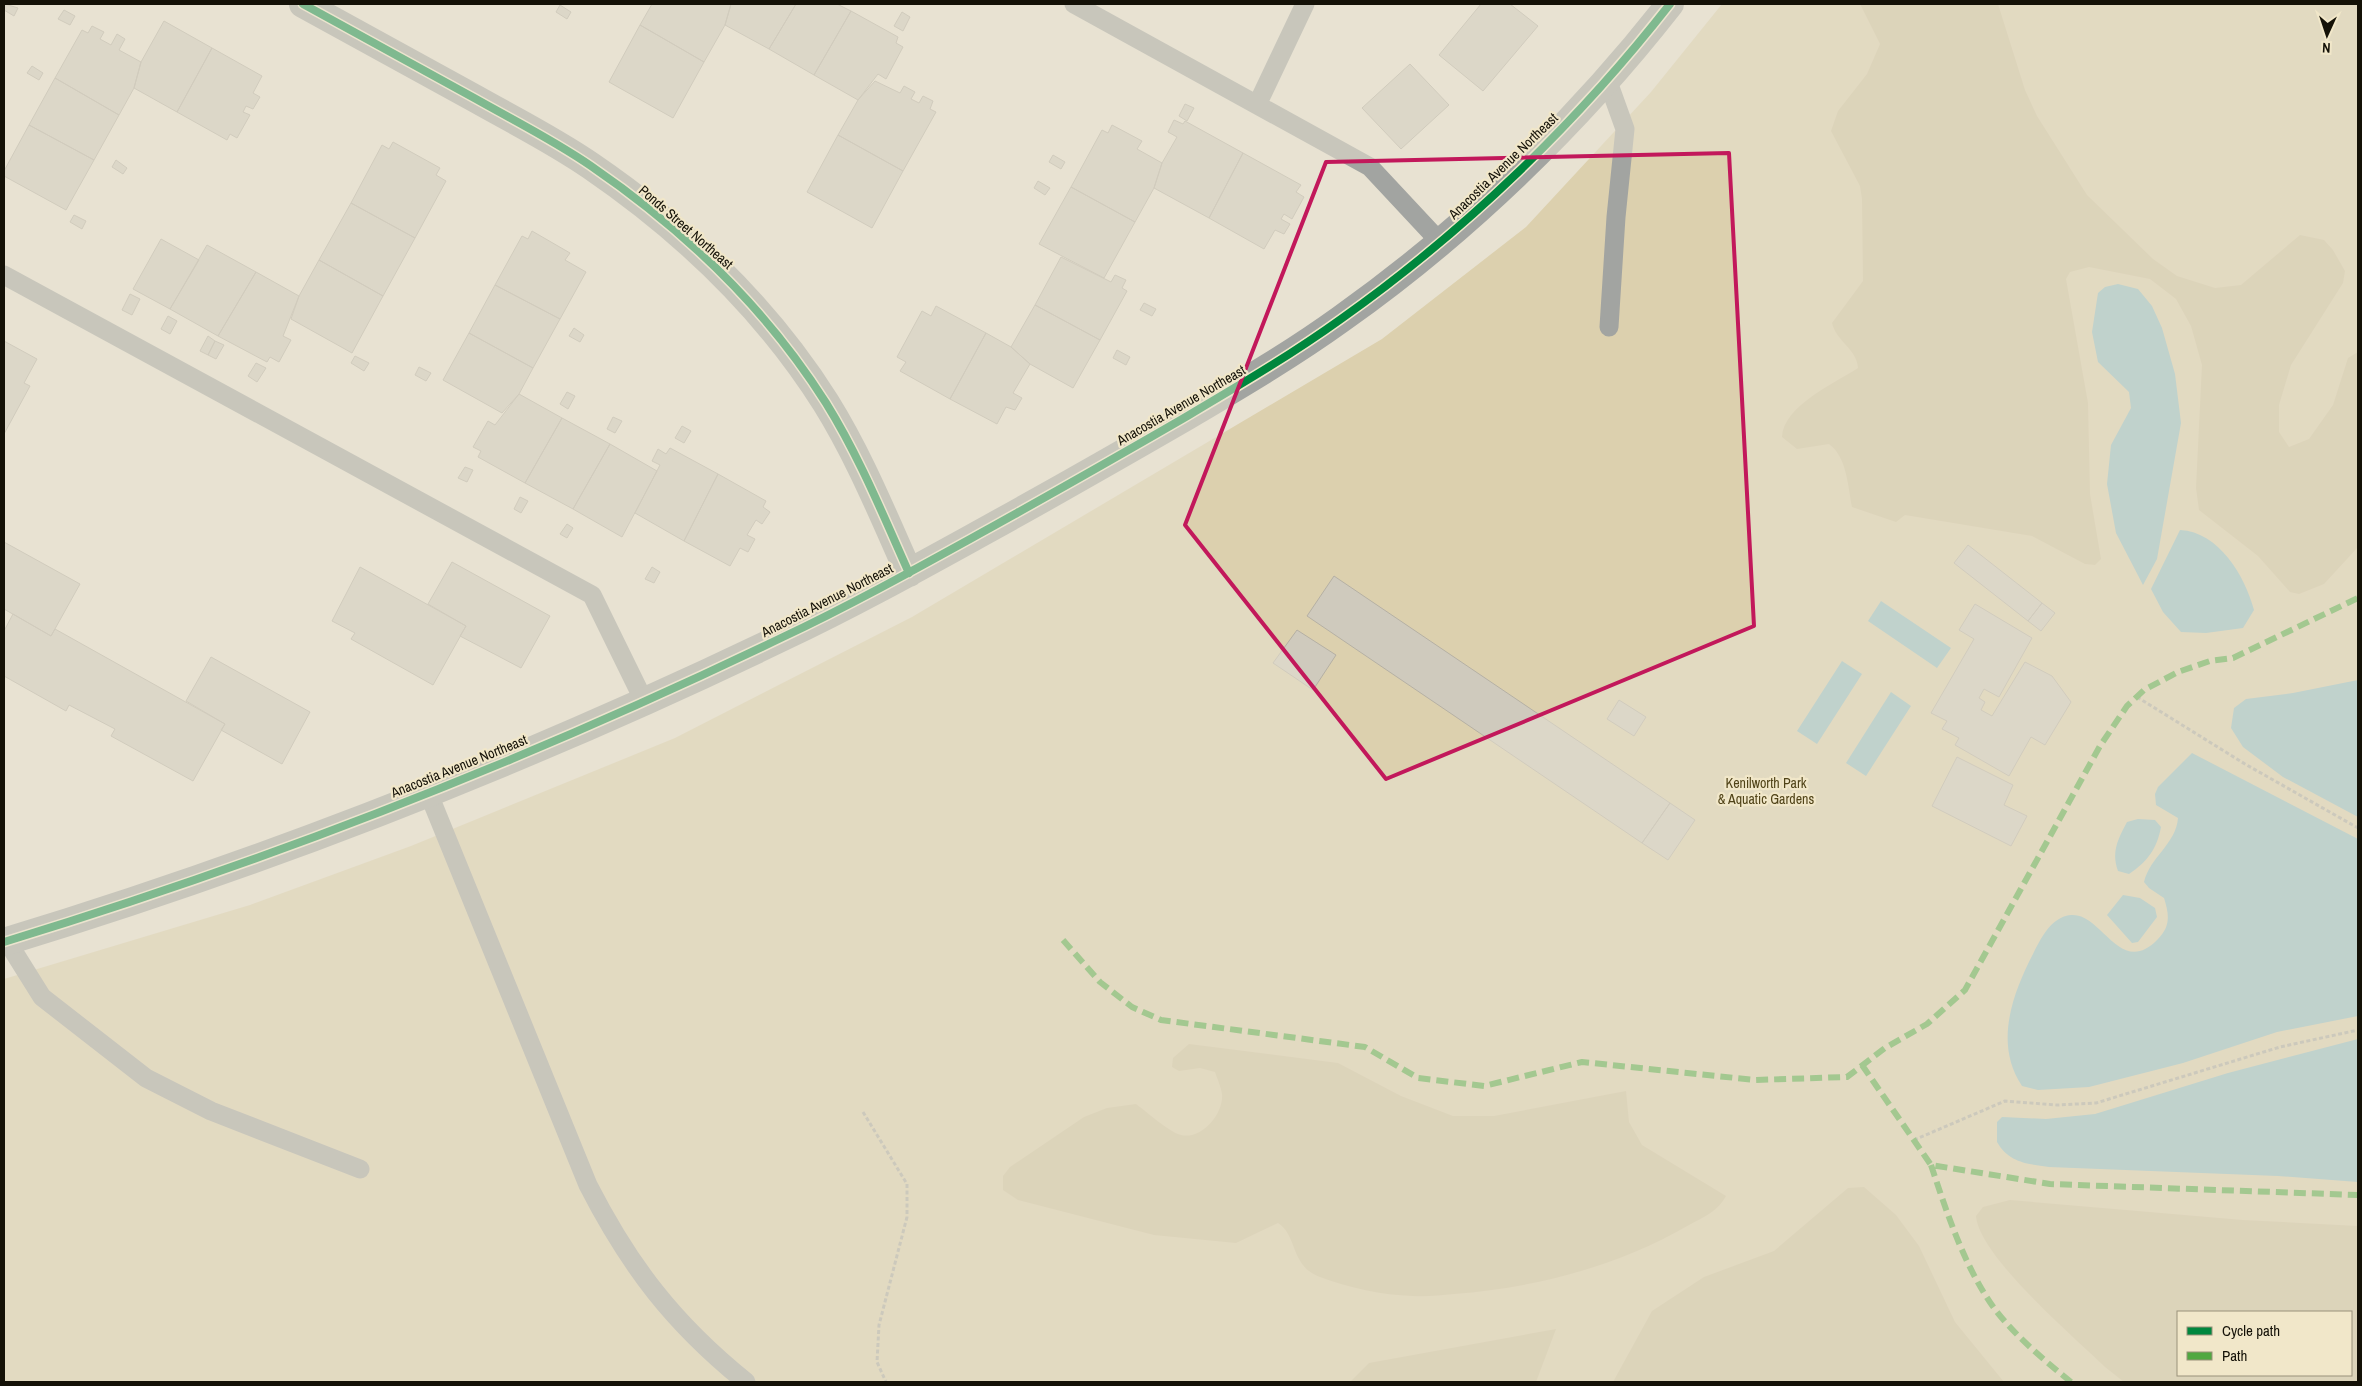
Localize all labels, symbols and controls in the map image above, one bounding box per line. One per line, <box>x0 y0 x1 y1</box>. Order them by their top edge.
north arrow <box>2302 10 2352 60</box>
text: N <box>2322 39 2331 57</box>
street label: Anacostia Avenue Northeast <box>1444 109 1562 224</box>
street label: Ponds Street Northeast <box>635 181 737 273</box>
street label: Anacostia Avenue Northeast <box>1113 361 1248 450</box>
street label: Anacostia Avenue Northeast <box>757 559 896 641</box>
street label: Anacostia Avenue Northeast <box>387 730 530 802</box>
park label: Kenilworth Park & Aquatic Gardens <box>1718 774 1814 808</box>
legend <box>2177 1311 2352 1376</box>
text: Cycle path <box>2222 1320 2280 1341</box>
text: Path <box>2222 1345 2247 1366</box>

